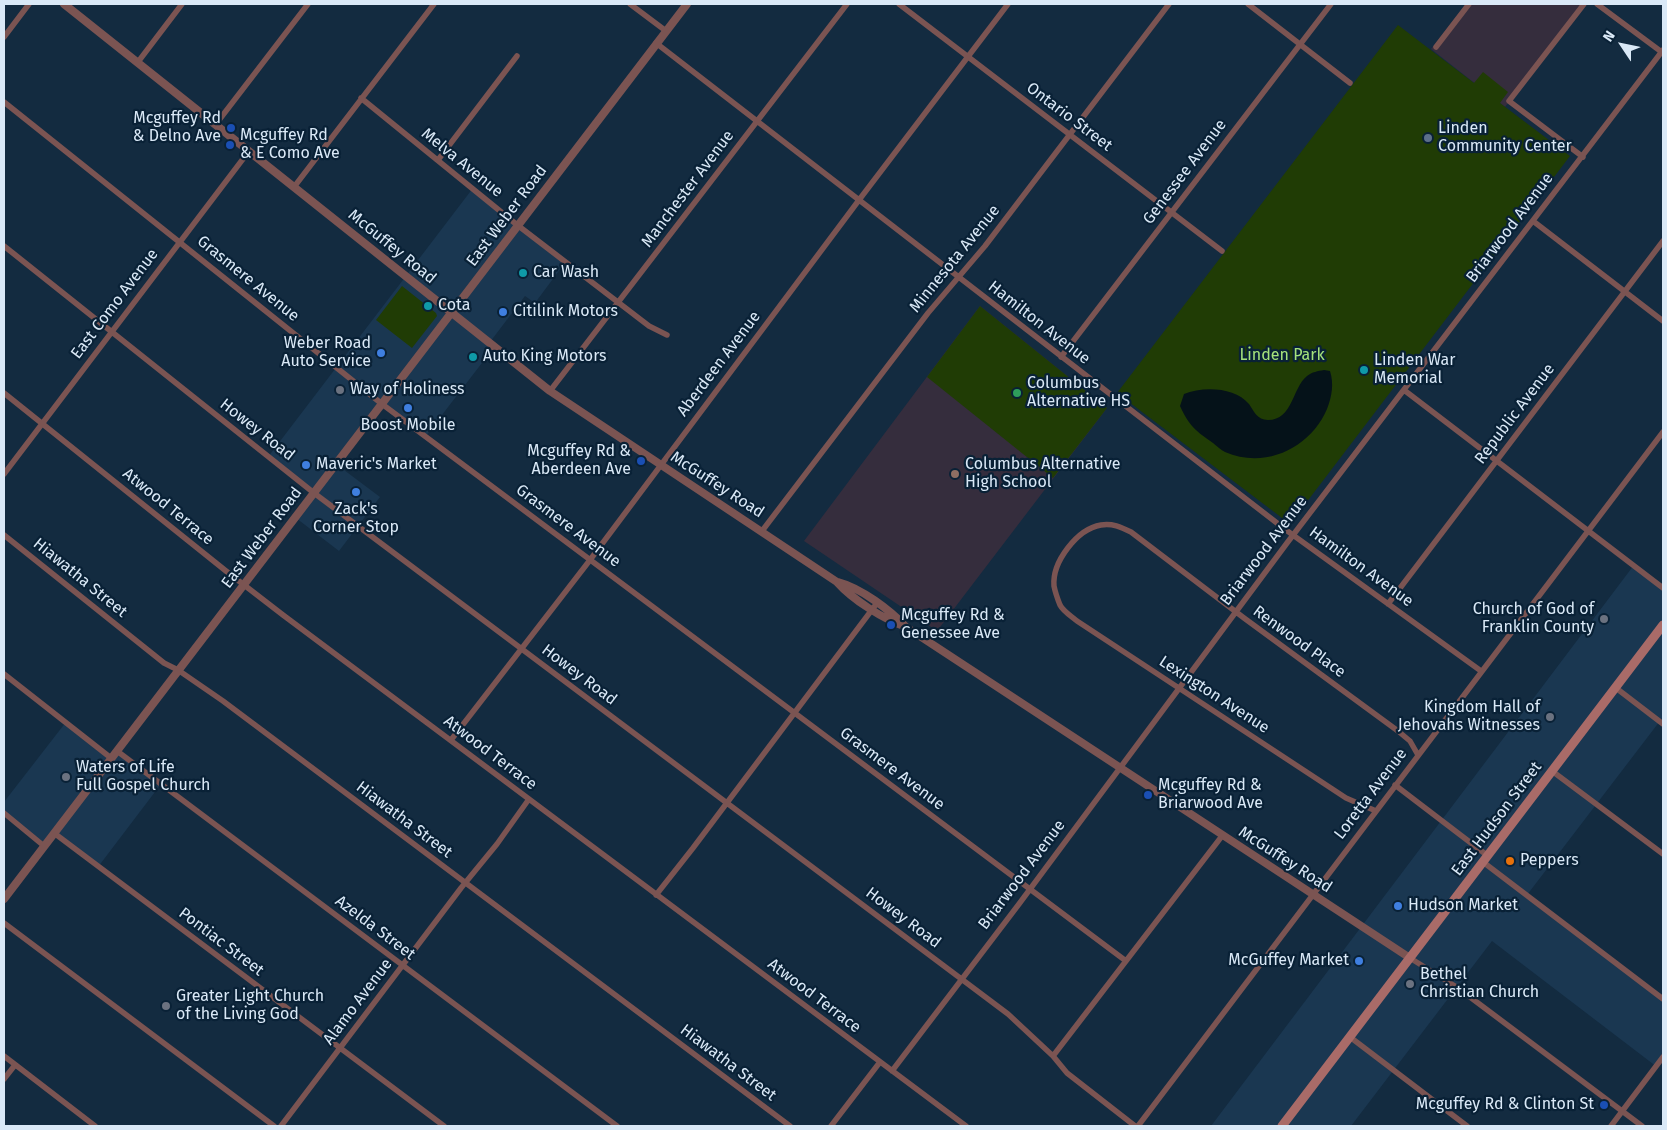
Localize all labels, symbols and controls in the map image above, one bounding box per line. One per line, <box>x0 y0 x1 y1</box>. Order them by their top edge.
north arrow <box>1597 20 1647 70</box>
text: N <box>1599 28 1619 45</box>
street label: Ontario Street <box>1022 78 1116 156</box>
place label: Mcguffey Rd & Delno Ave <box>133 109 221 147</box>
street label: Genessee Avenue <box>1139 116 1231 228</box>
place label: Linden Community Center <box>1438 119 1572 157</box>
marker: Mcguffey Rd & Delno Ave <box>225 122 237 134</box>
street label: Melva Avenue <box>417 124 507 202</box>
place label: Mcguffey Rd & E Como Ave <box>240 126 340 164</box>
street label: Manchester Avenue <box>638 127 738 251</box>
marker: Linden Community Center <box>1422 132 1434 144</box>
marker: Mcguffey Rd & E Como Ave <box>224 139 236 151</box>
street label: East Weber Road <box>463 162 551 270</box>
street label: Briarwood Avenue <box>1463 169 1557 287</box>
street label: Minnesota Avenue <box>906 201 1004 317</box>
street label: McGuffey Road <box>344 206 440 288</box>
street label: Grasmere Avenue <box>193 232 303 326</box>
street label: East Como Avenue <box>67 245 163 363</box>
place label: Car Wash <box>533 263 599 283</box>
marker: Car Wash <box>517 267 529 279</box>
street label: Hamilton Avenue <box>984 277 1094 369</box>
place label: Cota <box>438 296 470 316</box>
marker: Cota <box>422 300 434 312</box>
place label: Citilink Motors <box>513 302 618 322</box>
marker: Citilink Motors <box>497 306 509 318</box>
street label: Aberdeen Avenue <box>673 308 765 420</box>
place label: Weber Road Auto Service <box>281 334 371 372</box>
park label: Linden Park <box>1239 346 1325 366</box>
marker: Weber Road Auto Service <box>375 347 387 359</box>
place label: Auto King Motors <box>483 347 607 367</box>
marker: Auto King Motors <box>467 351 479 363</box>
place label: Linden War Memorial <box>1374 351 1455 389</box>
street label: Republic Avenue <box>1471 360 1559 468</box>
marker: Linden War Memorial <box>1358 364 1370 376</box>
place label: Columbus Alternative HS <box>1027 374 1130 412</box>
place label: Way of Holiness <box>350 380 465 400</box>
marker: Way of Holiness <box>334 384 346 396</box>
marker: Columbus Alternative HS <box>1011 387 1023 399</box>
street label: Howey Road <box>216 395 298 465</box>
marker: Boost Mobile <box>402 402 414 414</box>
place label: Boost Mobile <box>360 416 456 436</box>
place label: Mcguffey Rd & Aberdeen Ave <box>527 442 631 480</box>
street label: McGuffey Road <box>667 448 767 522</box>
place label: Maveric's Market <box>316 455 437 475</box>
marker: Mcguffey Rd & Aberdeen Ave <box>635 455 647 467</box>
place label: Columbus Alternative High School <box>965 455 1120 493</box>
marker: Maveric's Market <box>300 459 312 471</box>
street label: Atwood Terrace <box>119 464 217 550</box>
marker: Columbus Alternative High School <box>949 468 961 480</box>
street label: Grasmere Avenue <box>512 480 624 572</box>
street label: East Weber Road <box>218 484 306 592</box>
marker: Zack's Corner Stop <box>350 486 362 498</box>
street label: Briarwood Avenue <box>1217 492 1311 610</box>
place label: Zack's Corner Stop <box>313 500 399 538</box>
street label: Hamilton Avenue <box>1305 523 1417 611</box>
street label: Hiawatha Street <box>29 534 131 622</box>
place label: Church of God of Franklin County <box>1473 600 1594 638</box>
street label: Renwood Place <box>1249 602 1349 682</box>
place label: Mcguffey Rd & Genessee Ave <box>901 606 1005 644</box>
marker: Church of God of Franklin County <box>1598 613 1610 625</box>
marker: Mcguffey Rd & Genessee Ave <box>885 619 897 631</box>
street label: Howey Road <box>538 640 620 710</box>
street label: Lexington Avenue <box>1155 652 1273 738</box>
place label: Kingdom Hall of Jehovahs Witnesses <box>1398 698 1540 736</box>
marker: Kingdom Hall of Jehovahs Witnesses <box>1544 711 1556 723</box>
street label: Atwood Terrace <box>440 712 540 794</box>
street label: Grasmere Avenue <box>836 723 948 815</box>
street label: Loretta Avenue <box>1331 745 1411 843</box>
place label: Waters of Life Full Gospel Church <box>76 758 210 796</box>
street label: East Hudson Street <box>1448 758 1546 880</box>
marker: Waters of Life Full Gospel Church <box>60 771 72 783</box>
place label: Mcguffey Rd & Briarwood Ave <box>1158 776 1263 814</box>
street label: Hiawatha Street <box>352 778 456 862</box>
marker: Mcguffey Rd & Briarwood Ave <box>1142 789 1154 801</box>
street label: Briarwood Avenue <box>975 816 1069 934</box>
street label: McGuffey Road <box>1235 823 1335 897</box>
place label: Peppers <box>1520 851 1579 871</box>
marker: Peppers <box>1504 855 1516 867</box>
street label: Howey Road <box>862 883 944 953</box>
street label: Azelda Street <box>331 892 419 964</box>
place label: Hudson Market <box>1408 896 1518 916</box>
marker: Hudson Market <box>1392 900 1404 912</box>
street label: Pontiac Street <box>175 904 267 980</box>
place label: McGuffey Market <box>1228 951 1349 971</box>
street label: Alamo Avenue <box>319 955 397 1049</box>
street label: Atwood Terrace <box>764 955 864 1037</box>
marker: McGuffey Market <box>1353 955 1365 967</box>
place label: Bethel Christian Church <box>1420 965 1539 1003</box>
marker: Bethel Christian Church <box>1404 978 1416 990</box>
place label: Greater Light Church of the Living God <box>176 987 324 1025</box>
marker: Greater Light Church of the Living God <box>160 1000 172 1012</box>
street label: Hiawatha Street <box>676 1021 780 1105</box>
place label: Mcguffey Rd & Clinton St <box>1416 1095 1594 1115</box>
marker: Mcguffey Rd & Clinton St <box>1598 1099 1610 1111</box>

